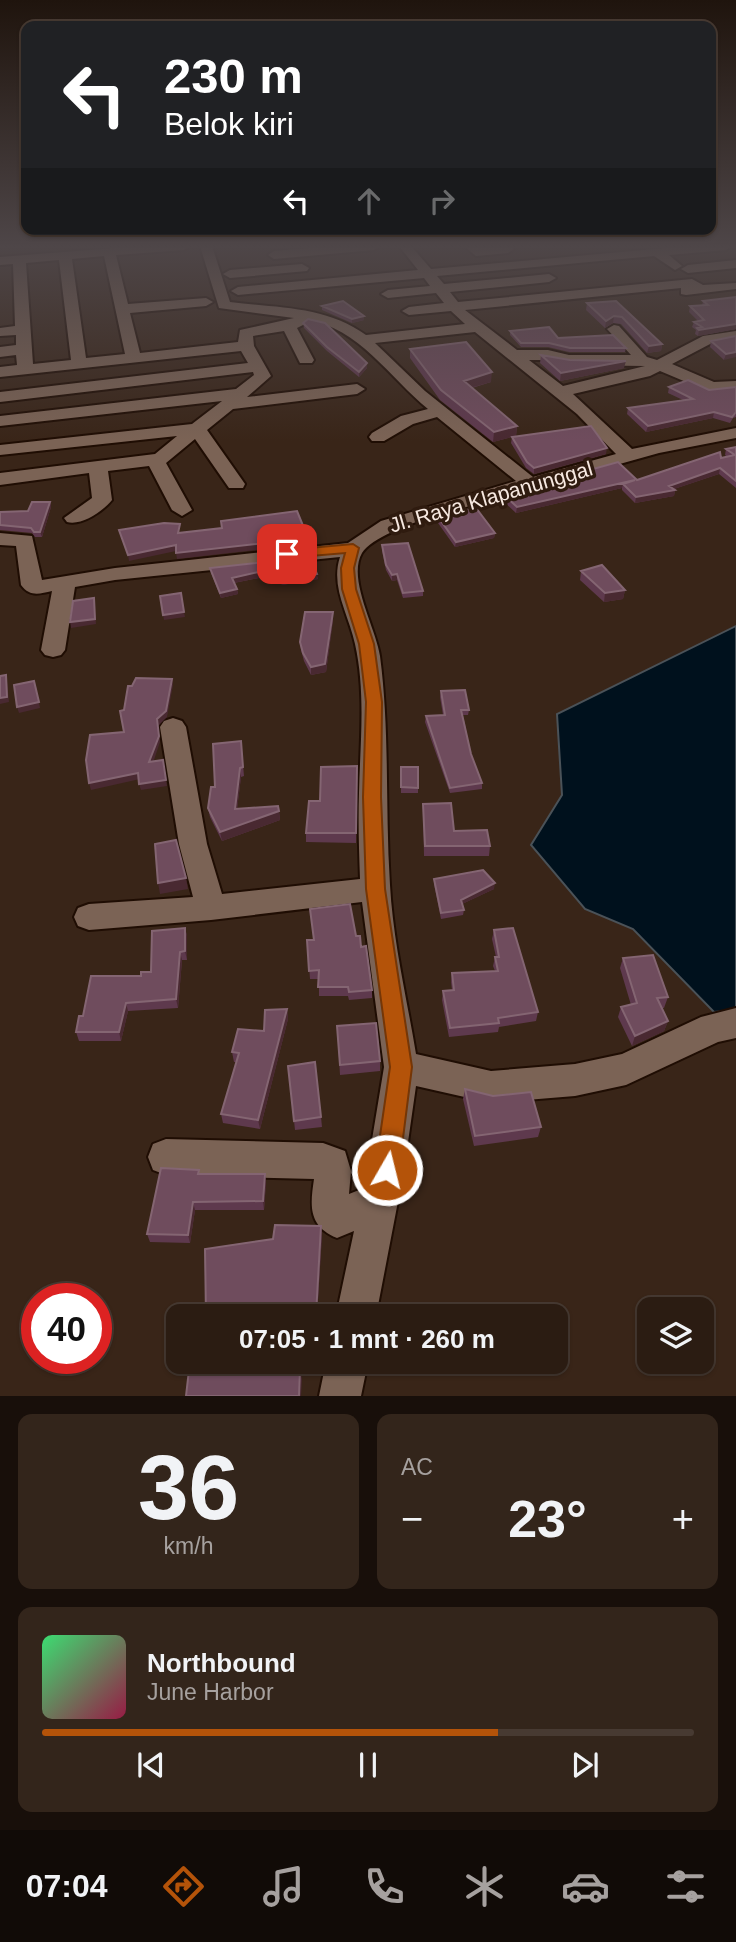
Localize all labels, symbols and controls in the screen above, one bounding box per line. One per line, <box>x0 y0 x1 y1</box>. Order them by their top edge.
icon: left <box>49 49 140 140</box>
text: 230 m <box>164 49 303 103</box>
text: Belok kiri <box>164 106 294 142</box>
icon: left <box>277 182 315 220</box>
icon: ahead <box>350 182 388 220</box>
icon: right <box>423 182 461 220</box>
street label: Jl. Raya Klapanunggal <box>387 457 595 537</box>
pin <box>257 524 317 584</box>
icon: arrive <box>268 535 306 573</box>
position arrow <box>350 1133 424 1207</box>
speed limit sign: 40 <box>21 1283 112 1374</box>
map controls <box>637 1297 714 1374</box>
button: layers <box>637 1297 714 1374</box>
text: 07:05 · 1 mnt · 260 m <box>239 1324 495 1354</box>
text: 36 <box>138 1437 239 1538</box>
text: AC <box>401 1454 433 1480</box>
text: 23° <box>508 1490 587 1548</box>
text: − <box>401 1498 423 1540</box>
text: + <box>672 1498 694 1540</box>
text: km/h <box>164 1533 213 1559</box>
text: Northbound <box>147 1648 296 1678</box>
text: June Harbor <box>147 1679 274 1705</box>
icon: previous <box>132 1746 170 1784</box>
icon: pause <box>349 1746 387 1784</box>
icon: next <box>566 1746 604 1784</box>
icon: directions <box>159 1862 208 1911</box>
icon: music <box>259 1862 308 1911</box>
icon: phone <box>360 1862 409 1911</box>
icon: climate <box>460 1862 509 1911</box>
icon: car <box>561 1862 610 1911</box>
icon: filters <box>661 1862 710 1911</box>
text: 07:04 <box>26 1868 108 1904</box>

